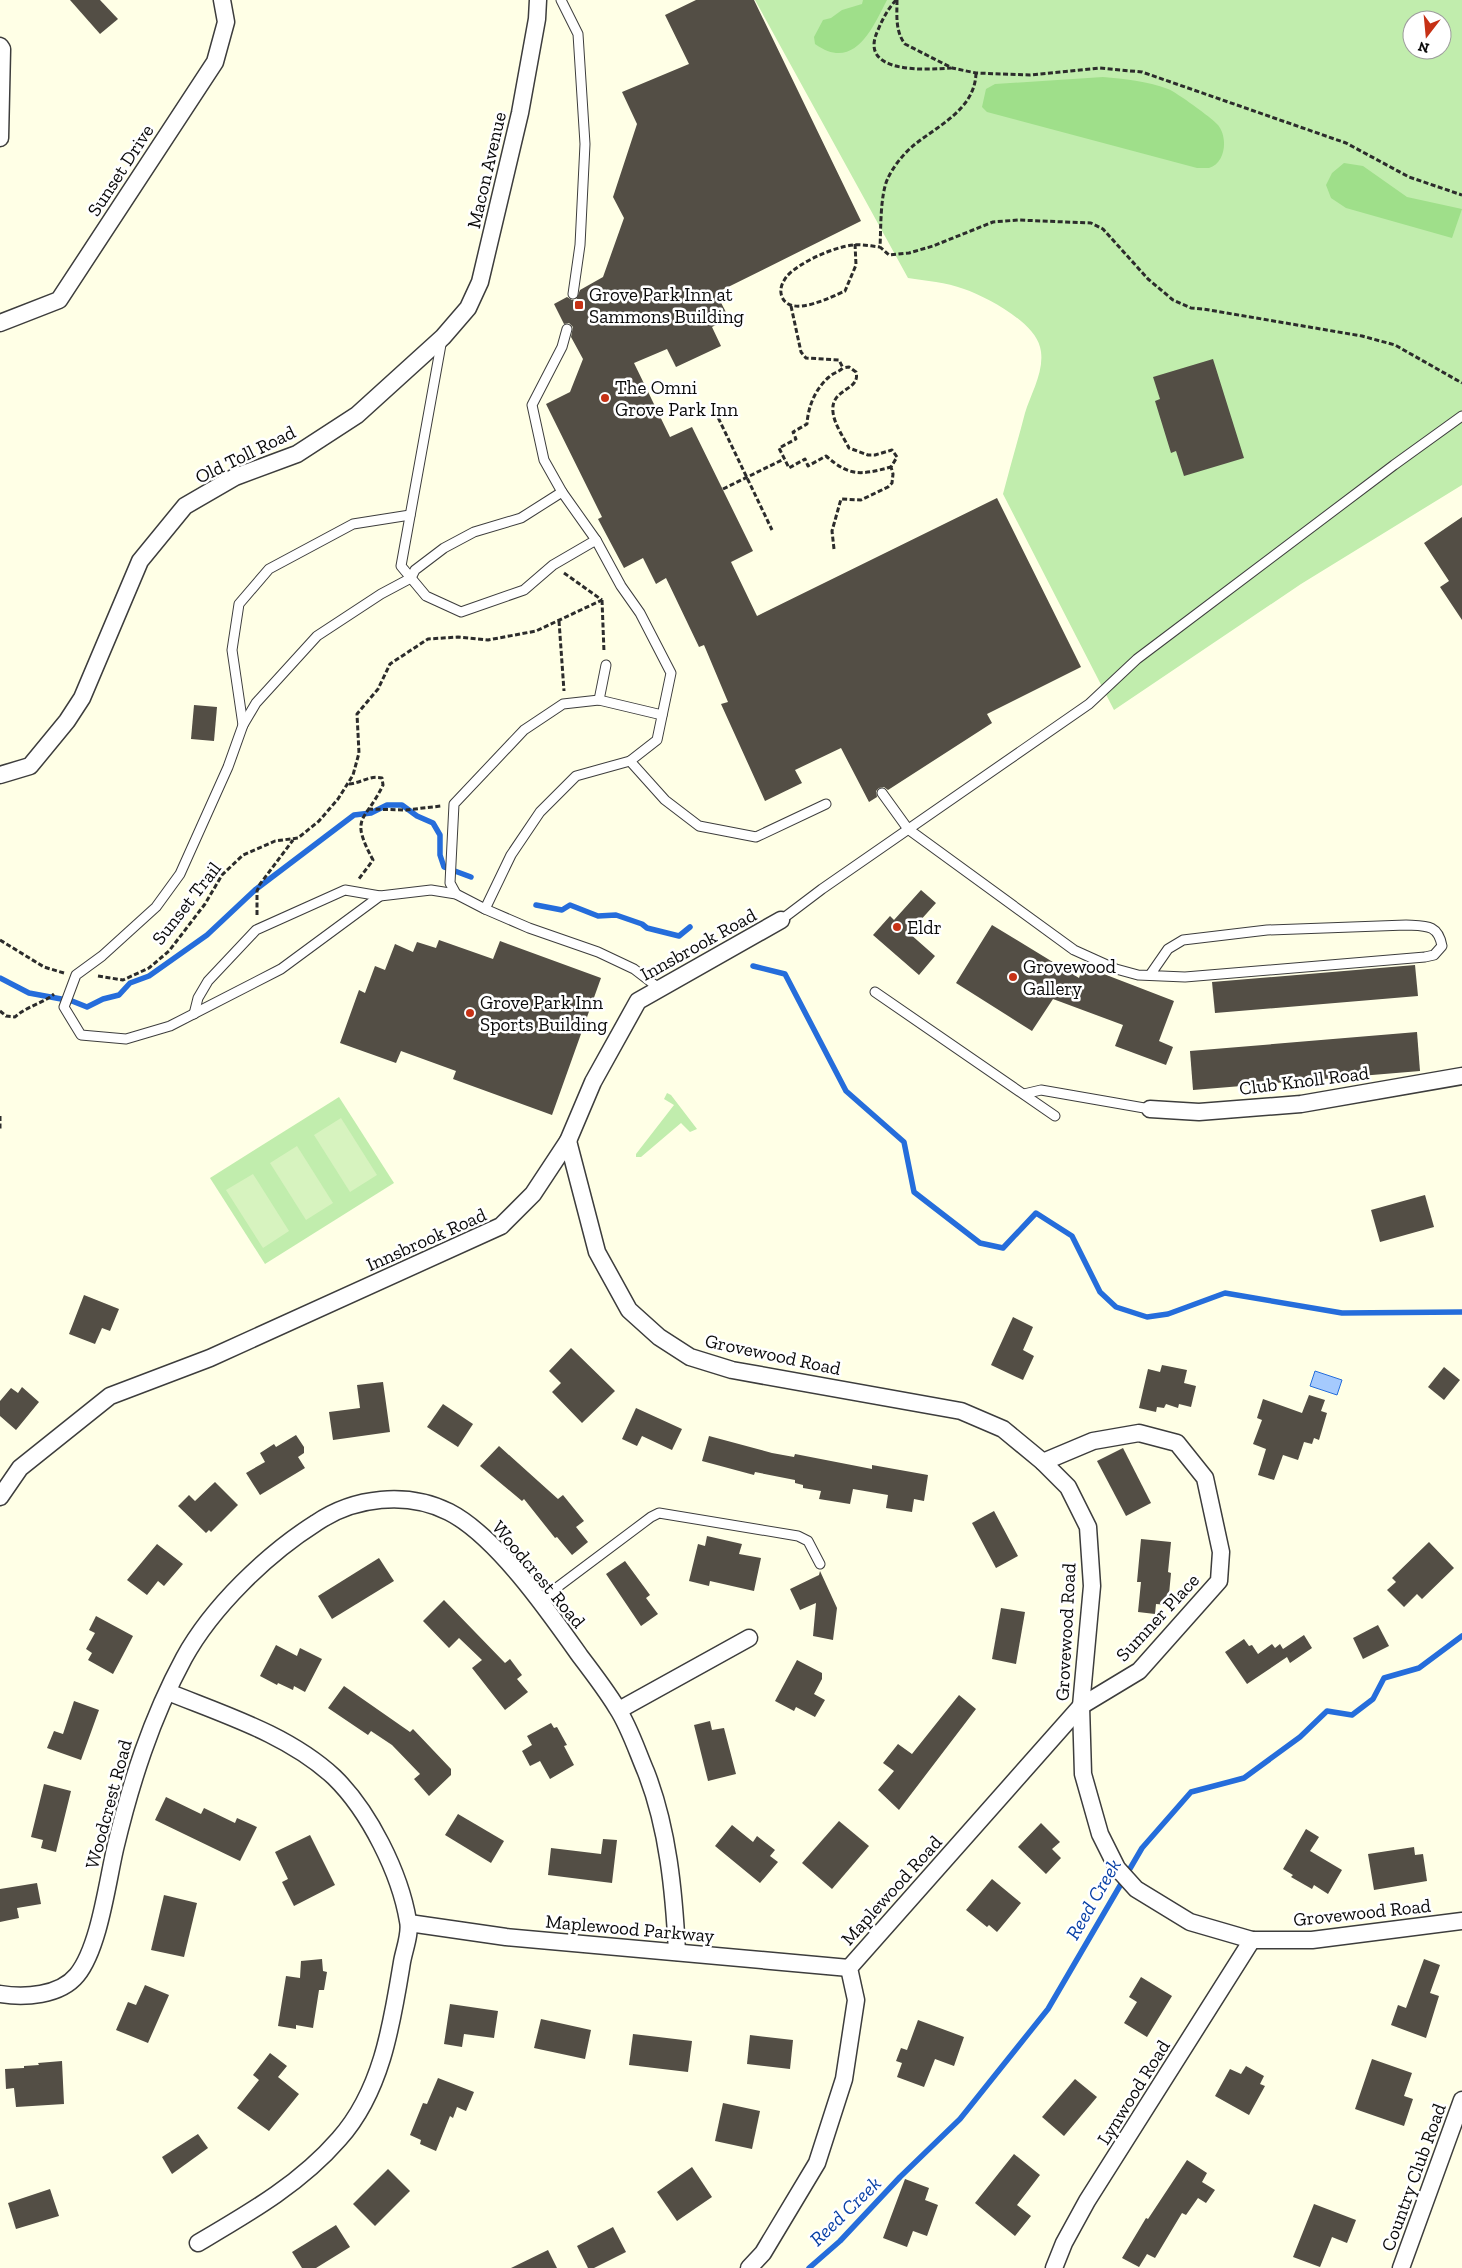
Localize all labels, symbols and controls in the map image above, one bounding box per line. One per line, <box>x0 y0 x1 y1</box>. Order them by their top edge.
north arrow <box>1402 10 1452 60</box>
text: N <box>1416 37 1431 57</box>
street label: Macon Avenue <box>462 109 511 231</box>
street label: Sunset Drive <box>82 120 159 221</box>
place label: Grove Park Inn at Sammons Building <box>589 283 745 328</box>
marker: Grove Park Inn at Sammons Building <box>573 299 585 311</box>
place label: The Omni Grove Park Inn <box>615 376 738 421</box>
marker: The Omni Grove Park Inn <box>599 392 611 404</box>
street label: Old Toll Road <box>191 420 300 489</box>
street label: Sunset Trail <box>147 857 226 949</box>
street label: Innsbrook Road <box>636 903 761 986</box>
place label: Eldr <box>907 916 942 939</box>
marker: Eldr <box>891 921 903 933</box>
place label: Grovewood Gallery <box>1023 955 1116 1000</box>
marker: Grovewood Gallery <box>1007 971 1019 983</box>
place label: Grove Park Inn Sports Building <box>480 991 608 1036</box>
marker: Grove Park Inn Sports Building <box>464 1007 476 1019</box>
street label: Club Knoll Road <box>1238 1061 1371 1100</box>
street label: Innsbrook Road <box>363 1203 490 1276</box>
street label: Grovewood Road <box>703 1329 843 1380</box>
street label: Woodcrest Road <box>487 1516 591 1633</box>
street label: Grovewood Road <box>1050 1562 1081 1702</box>
street label: Sumner Place <box>1111 1569 1204 1666</box>
street label: Woodcrest Road <box>80 1736 137 1871</box>
street label: Maplewood Road <box>836 1830 947 1950</box>
water label: Reed Creek <box>1060 1854 1126 1944</box>
street label: Grovewood Road <box>1292 1894 1432 1931</box>
street label: Maplewood Parkway <box>545 1910 716 1947</box>
street label: Lynwood Road <box>1092 2035 1175 2149</box>
street label: Country Club Road <box>1376 2100 1451 2254</box>
water label: Reed Creek <box>804 2171 886 2251</box>

